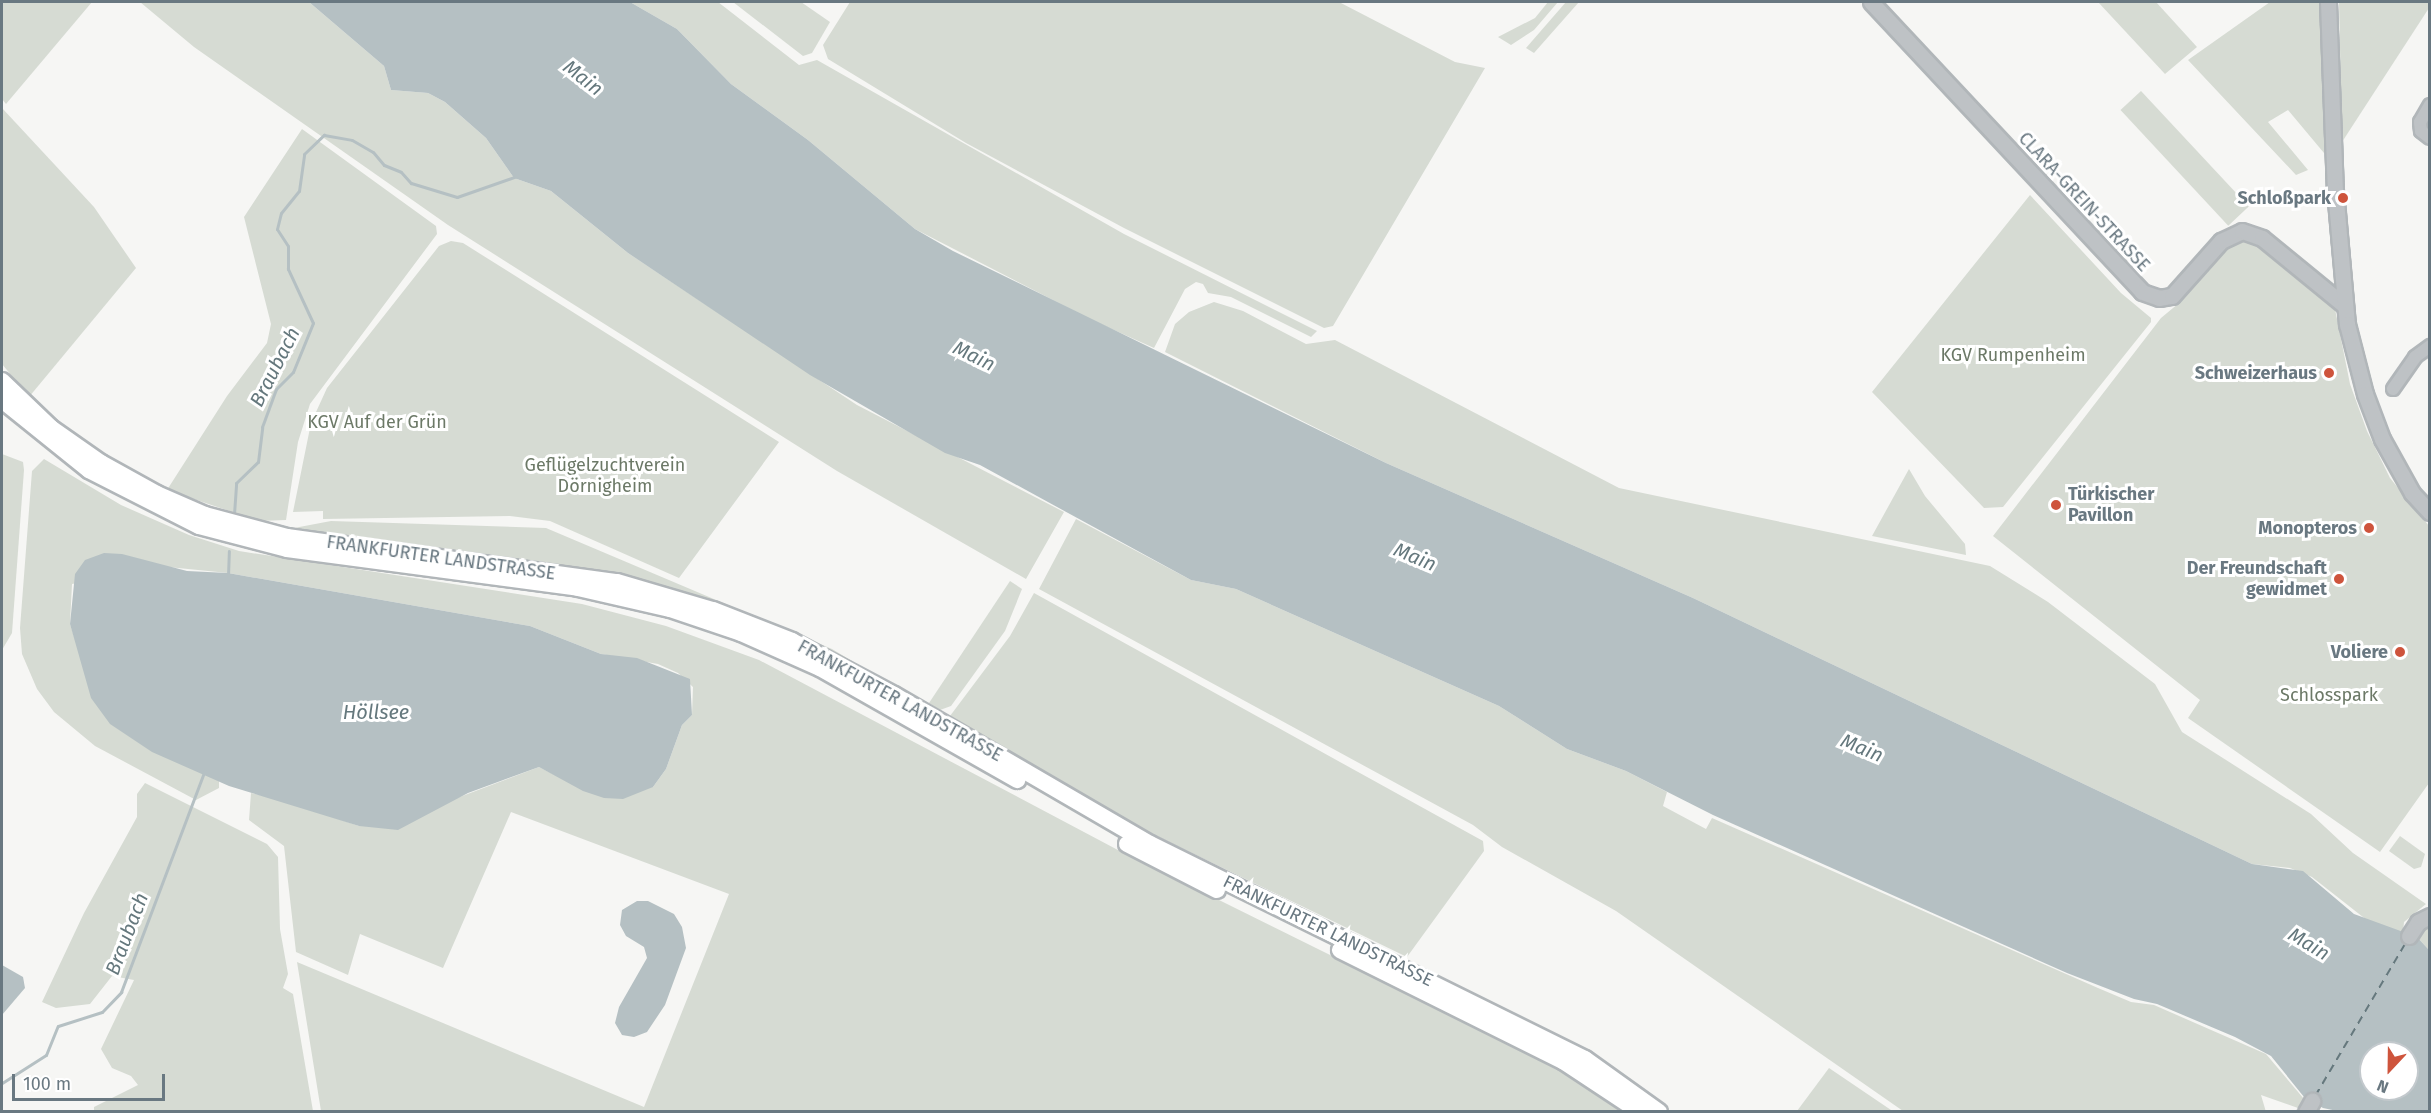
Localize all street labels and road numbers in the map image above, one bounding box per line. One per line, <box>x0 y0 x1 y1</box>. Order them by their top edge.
street label: CLARA-GREIN-STRASSE <box>2014 128 2154 276</box>
street label: FRANKFURTER LANDSTRASSE <box>325 531 557 585</box>
street label: FRANKFURTER LANDSTRASSE <box>794 636 1006 766</box>
street label: FRANKFURTER LANDSTRASSE <box>1219 871 1437 991</box>

